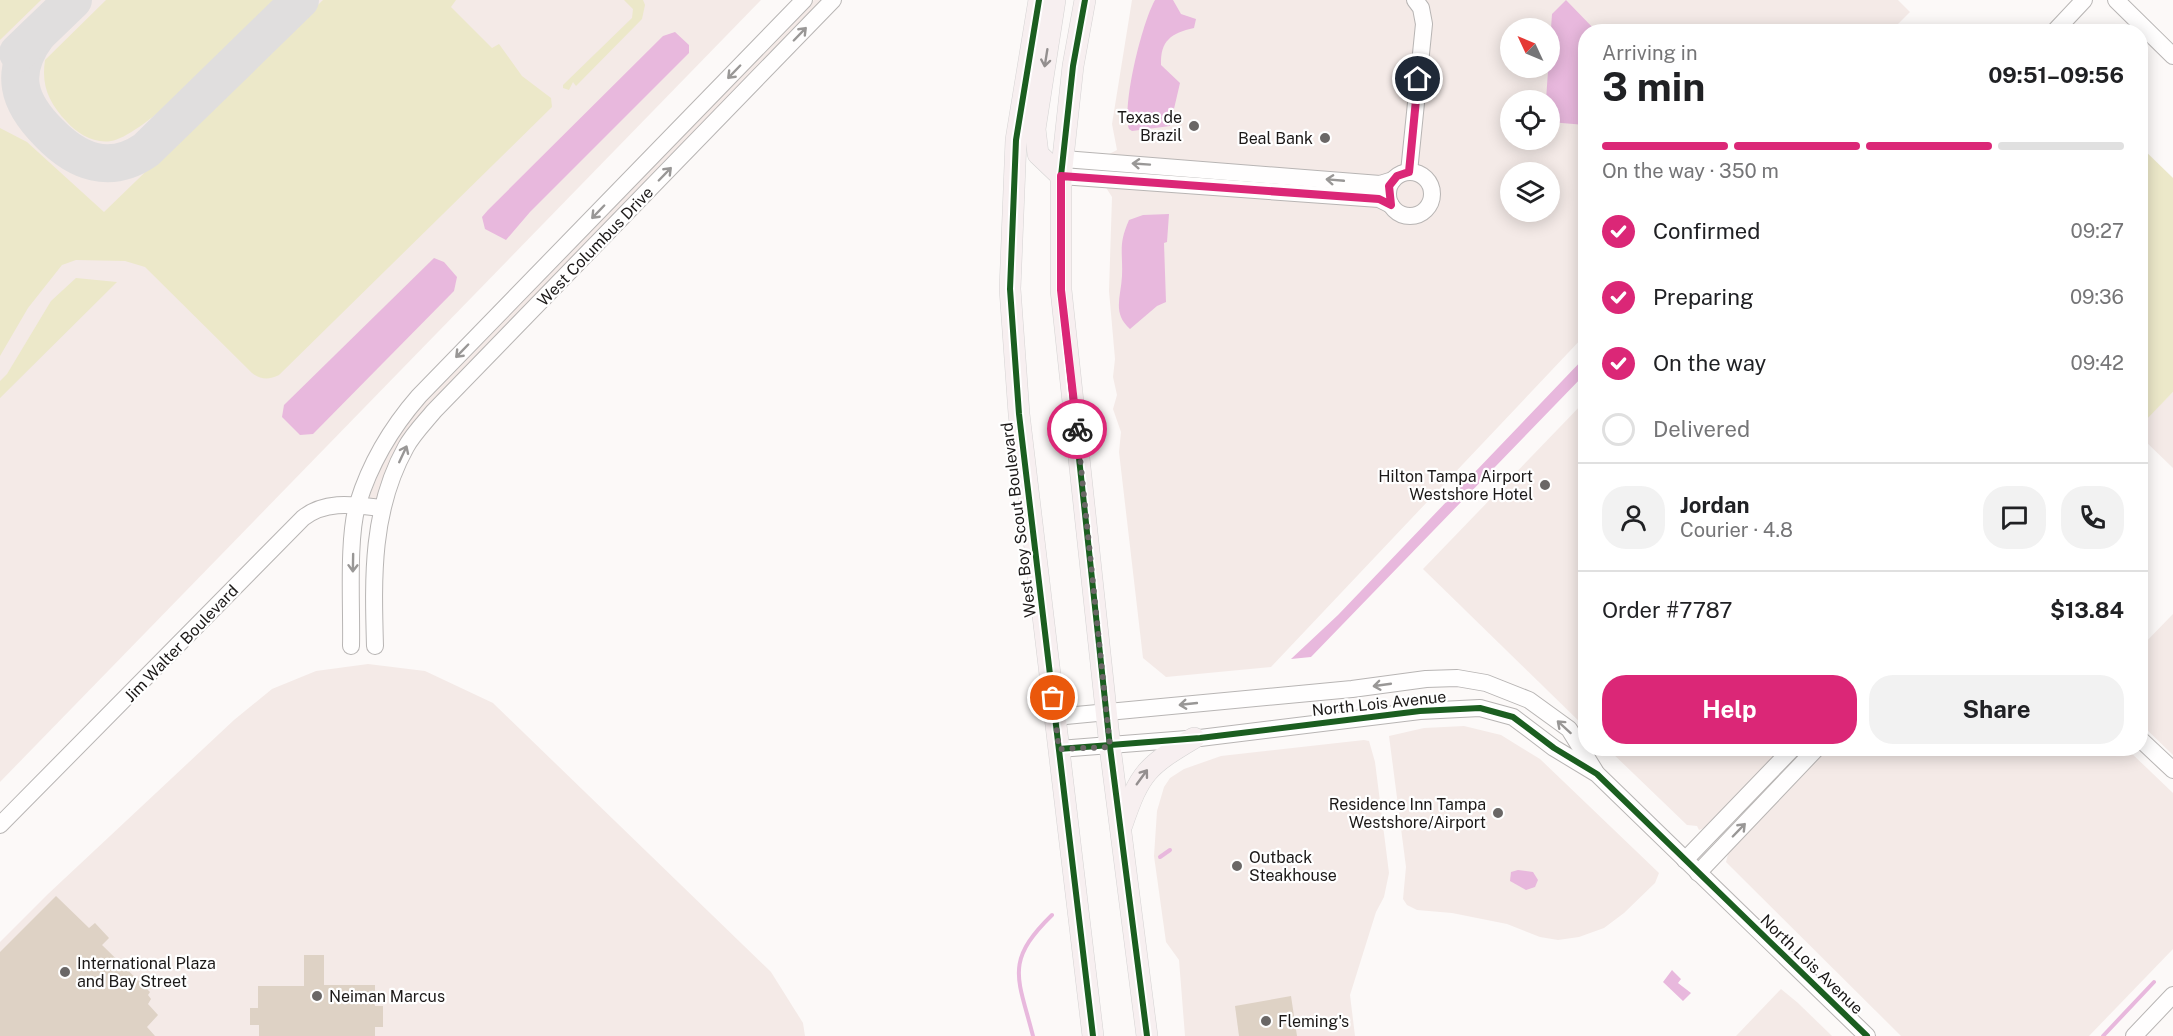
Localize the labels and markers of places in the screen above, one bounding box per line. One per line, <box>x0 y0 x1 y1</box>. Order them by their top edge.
pin <box>1392 53 1443 104</box>
place label: Texas de Brazil <box>1117 108 1182 145</box>
marker: Texas de Brazil <box>1187 119 1201 133</box>
place label: Beal Bank <box>1238 129 1313 148</box>
marker: Beal Bank <box>1318 131 1332 145</box>
place label: Hilton Tampa Airport Westshore Hotel <box>1378 467 1533 504</box>
marker: Hilton Tampa Airport Westshore Hotel <box>1538 478 1552 492</box>
pin <box>1027 672 1078 723</box>
place label: Residence Inn Tampa Westshore/Airport <box>1329 795 1486 832</box>
marker: Residence Inn Tampa Westshore/Airport <box>1491 806 1505 820</box>
place label: Outback Steakhouse <box>1249 848 1337 885</box>
marker: Outback Steakhouse <box>1230 859 1244 873</box>
place label: International Plaza and Bay Street <box>77 954 216 991</box>
marker: International Plaza and Bay Street <box>58 965 72 979</box>
place label: Neiman Marcus <box>329 987 445 1006</box>
marker: Neiman Marcus <box>310 989 324 1003</box>
place label: Fleming's <box>1278 1012 1349 1031</box>
marker: Fleming's <box>1259 1014 1273 1028</box>

